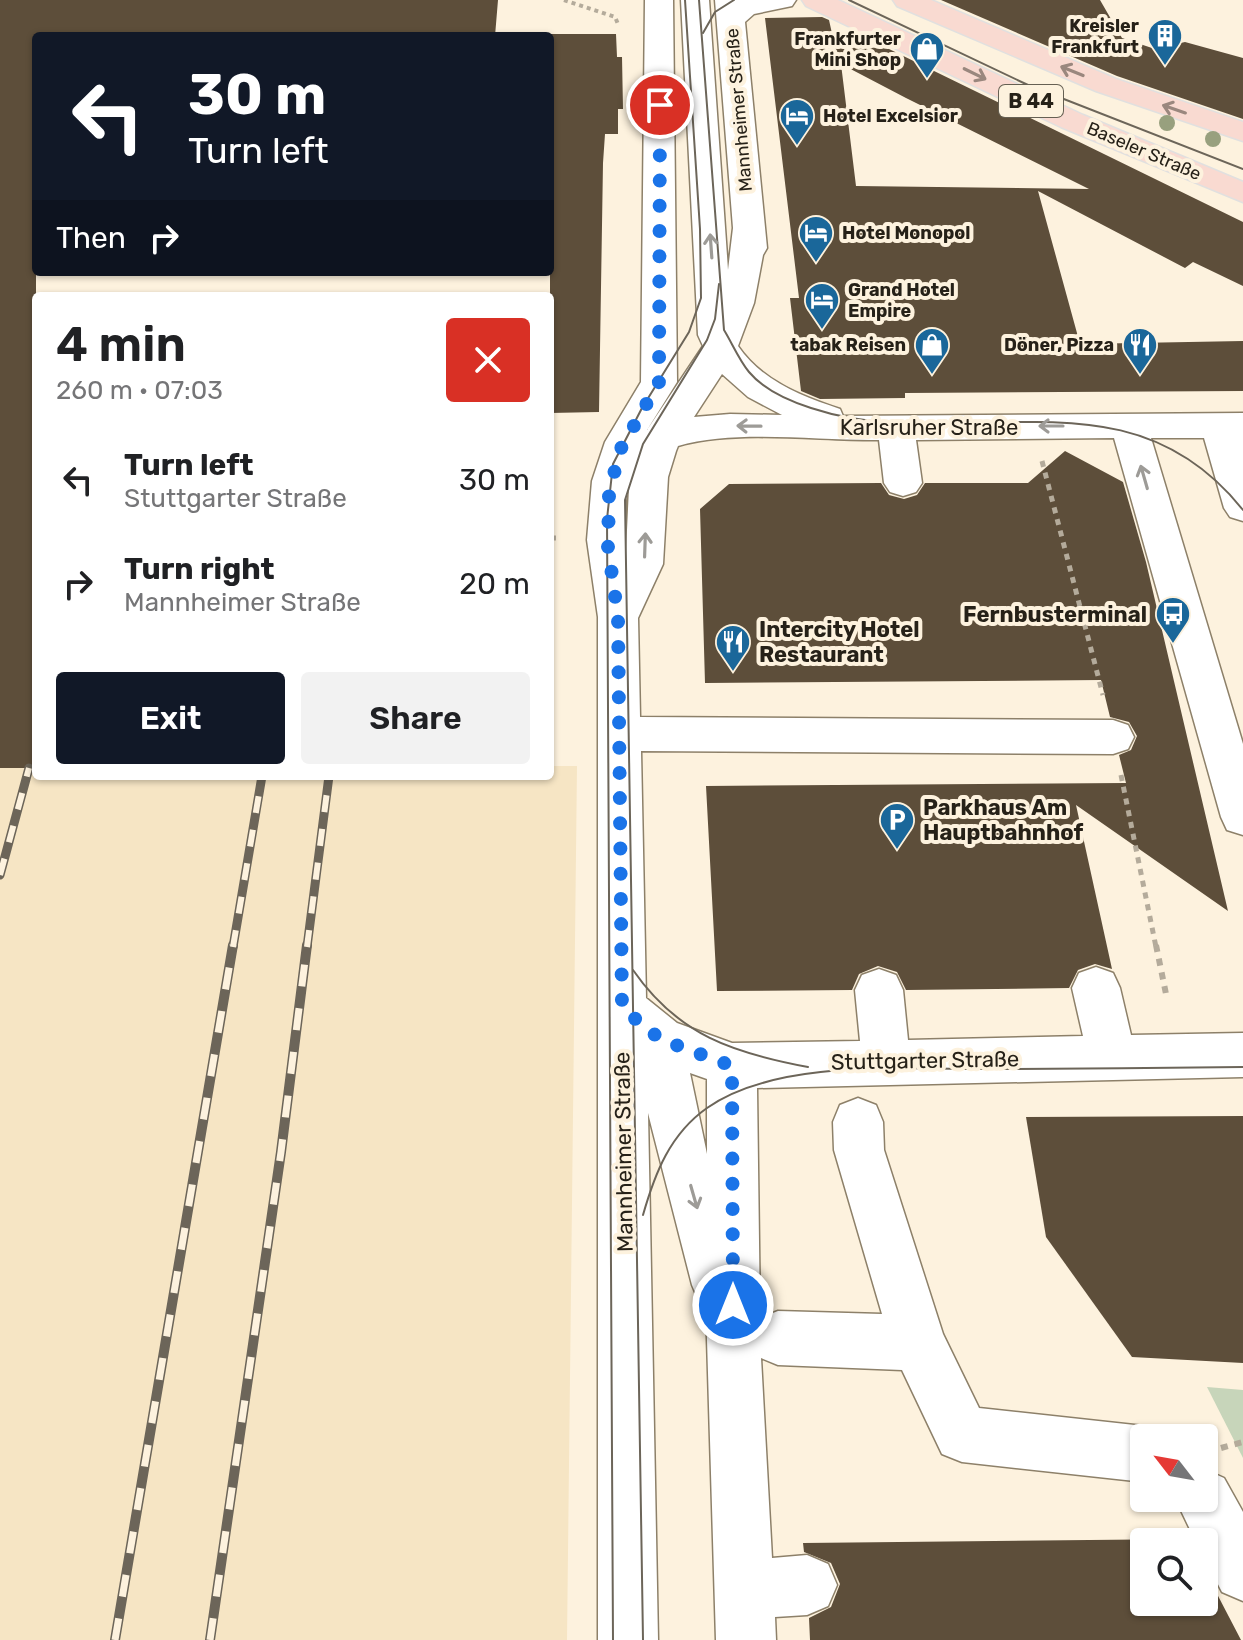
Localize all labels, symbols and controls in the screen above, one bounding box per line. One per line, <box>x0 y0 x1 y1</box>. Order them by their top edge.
place label: Kreisler Frankfurt <box>1051 15 1139 58</box>
building icon: Kreisler Frankfurt <box>1146 17 1184 67</box>
street label: Mannheimer Straße <box>721 27 757 193</box>
place label: Frankfurter Mini Shop <box>794 28 901 71</box>
shop icon: Frankfurter Mini Shop <box>908 30 946 80</box>
text: 30 m <box>188 62 326 128</box>
one-way arrow <box>1060 63 1085 77</box>
icon: left <box>56 64 160 168</box>
one-way arrow <box>962 67 986 82</box>
pin <box>626 71 694 139</box>
icon: arrive <box>638 83 682 127</box>
road number: B 44 <box>999 85 1063 117</box>
hotel icon: Hotel Excelsior <box>778 97 816 147</box>
one-way arrow <box>1162 101 1187 116</box>
place label: Hotel Excelsior <box>823 105 958 127</box>
street label: Baseler Straße <box>1084 117 1204 185</box>
text: Turn left <box>188 129 329 172</box>
hotel icon: Hotel Monopol <box>797 214 835 264</box>
icon: right <box>142 216 186 260</box>
text: Then <box>56 220 126 256</box>
place label: Hotel Monopol <box>842 222 970 244</box>
one-way arrow <box>703 233 718 260</box>
place label: Grand Hotel Empire <box>848 279 955 322</box>
hotel icon: Grand Hotel Empire <box>803 281 841 331</box>
text: 4 min <box>56 316 186 373</box>
button: close <box>446 318 530 402</box>
shop icon: tabak Reisen <box>913 326 951 376</box>
restaurant icon: Döner, Pizza <box>1121 326 1159 376</box>
place label: tabak Reisen <box>790 334 906 356</box>
place label: Döner, Pizza <box>1004 334 1114 356</box>
text: 260 m · 07:03 <box>56 375 223 406</box>
street label: Karlsruher Straße <box>840 414 1018 441</box>
one-way arrow <box>736 418 763 434</box>
one-way arrow <box>1038 418 1065 434</box>
text: Turn left <box>124 447 254 483</box>
icon: left <box>56 458 100 502</box>
text: 30 m <box>459 462 530 498</box>
one-way arrow <box>1136 464 1151 490</box>
text: Stuttgarter Straße <box>124 483 347 514</box>
one-way arrow <box>637 532 652 559</box>
text: Turn right <box>124 551 275 587</box>
icon: right <box>56 562 100 606</box>
text: 20 m <box>459 566 530 602</box>
text: Mannheimer Straße <box>124 587 361 618</box>
bus stop icon: Fernbusterminal <box>1154 595 1192 645</box>
place label: Fernbusterminal <box>963 601 1147 628</box>
place label: Intercity Hotel Restaurant <box>759 616 920 668</box>
restaurant icon: Intercity Hotel Restaurant <box>714 623 752 673</box>
button: Exit <box>56 672 285 764</box>
button: Share <box>301 672 530 764</box>
place label: Parkhaus Am Hauptbahnhof <box>923 794 1084 846</box>
parking icon: Parkhaus Am Hauptbahnhof <box>878 801 916 851</box>
street label: Stuttgarter Straße <box>831 1045 1019 1076</box>
street label: Mannheimer Straße <box>608 1052 639 1252</box>
one-way arrow <box>687 1184 702 1210</box>
position arrow <box>691 1263 775 1347</box>
north arrow <box>1130 1424 1218 1512</box>
map controls <box>1130 1424 1218 1616</box>
button: search <box>1130 1528 1218 1616</box>

